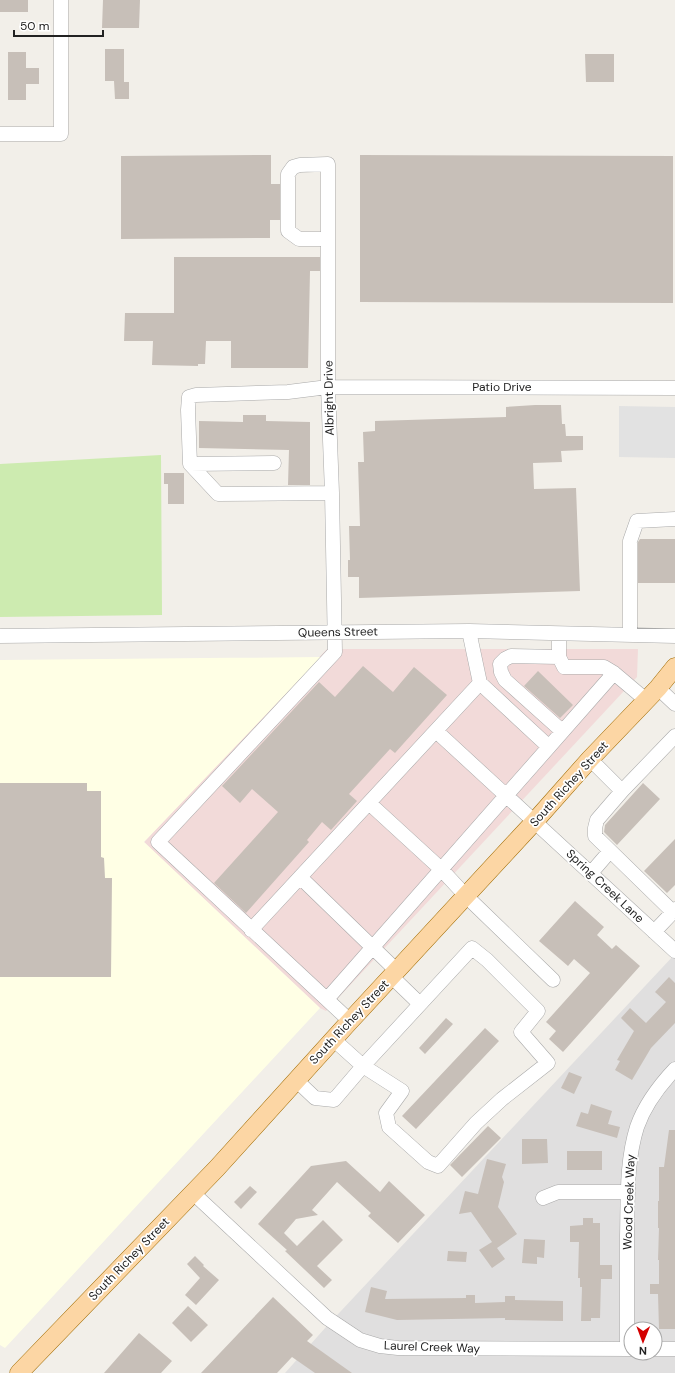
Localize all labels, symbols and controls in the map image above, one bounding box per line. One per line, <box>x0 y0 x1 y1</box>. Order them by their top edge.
scale bar <box>14 12 103 38</box>
text: 50 m <box>20 18 49 34</box>
street label: Albright Drive <box>320 360 338 436</box>
street label: Patio Drive <box>472 379 532 395</box>
street label: Queens Street <box>298 623 378 641</box>
street label: South Richey Street <box>526 738 612 830</box>
street label: Spring Creek Lane <box>563 846 647 926</box>
street label: South Richey Street <box>306 976 393 1068</box>
street label: Wood Creek Way <box>619 1154 639 1250</box>
street label: South Richey Street <box>85 1214 173 1304</box>
north arrow <box>623 1321 663 1361</box>
street label: Laurel Creek Way <box>384 1337 481 1357</box>
text: N <box>639 1344 647 1358</box>

